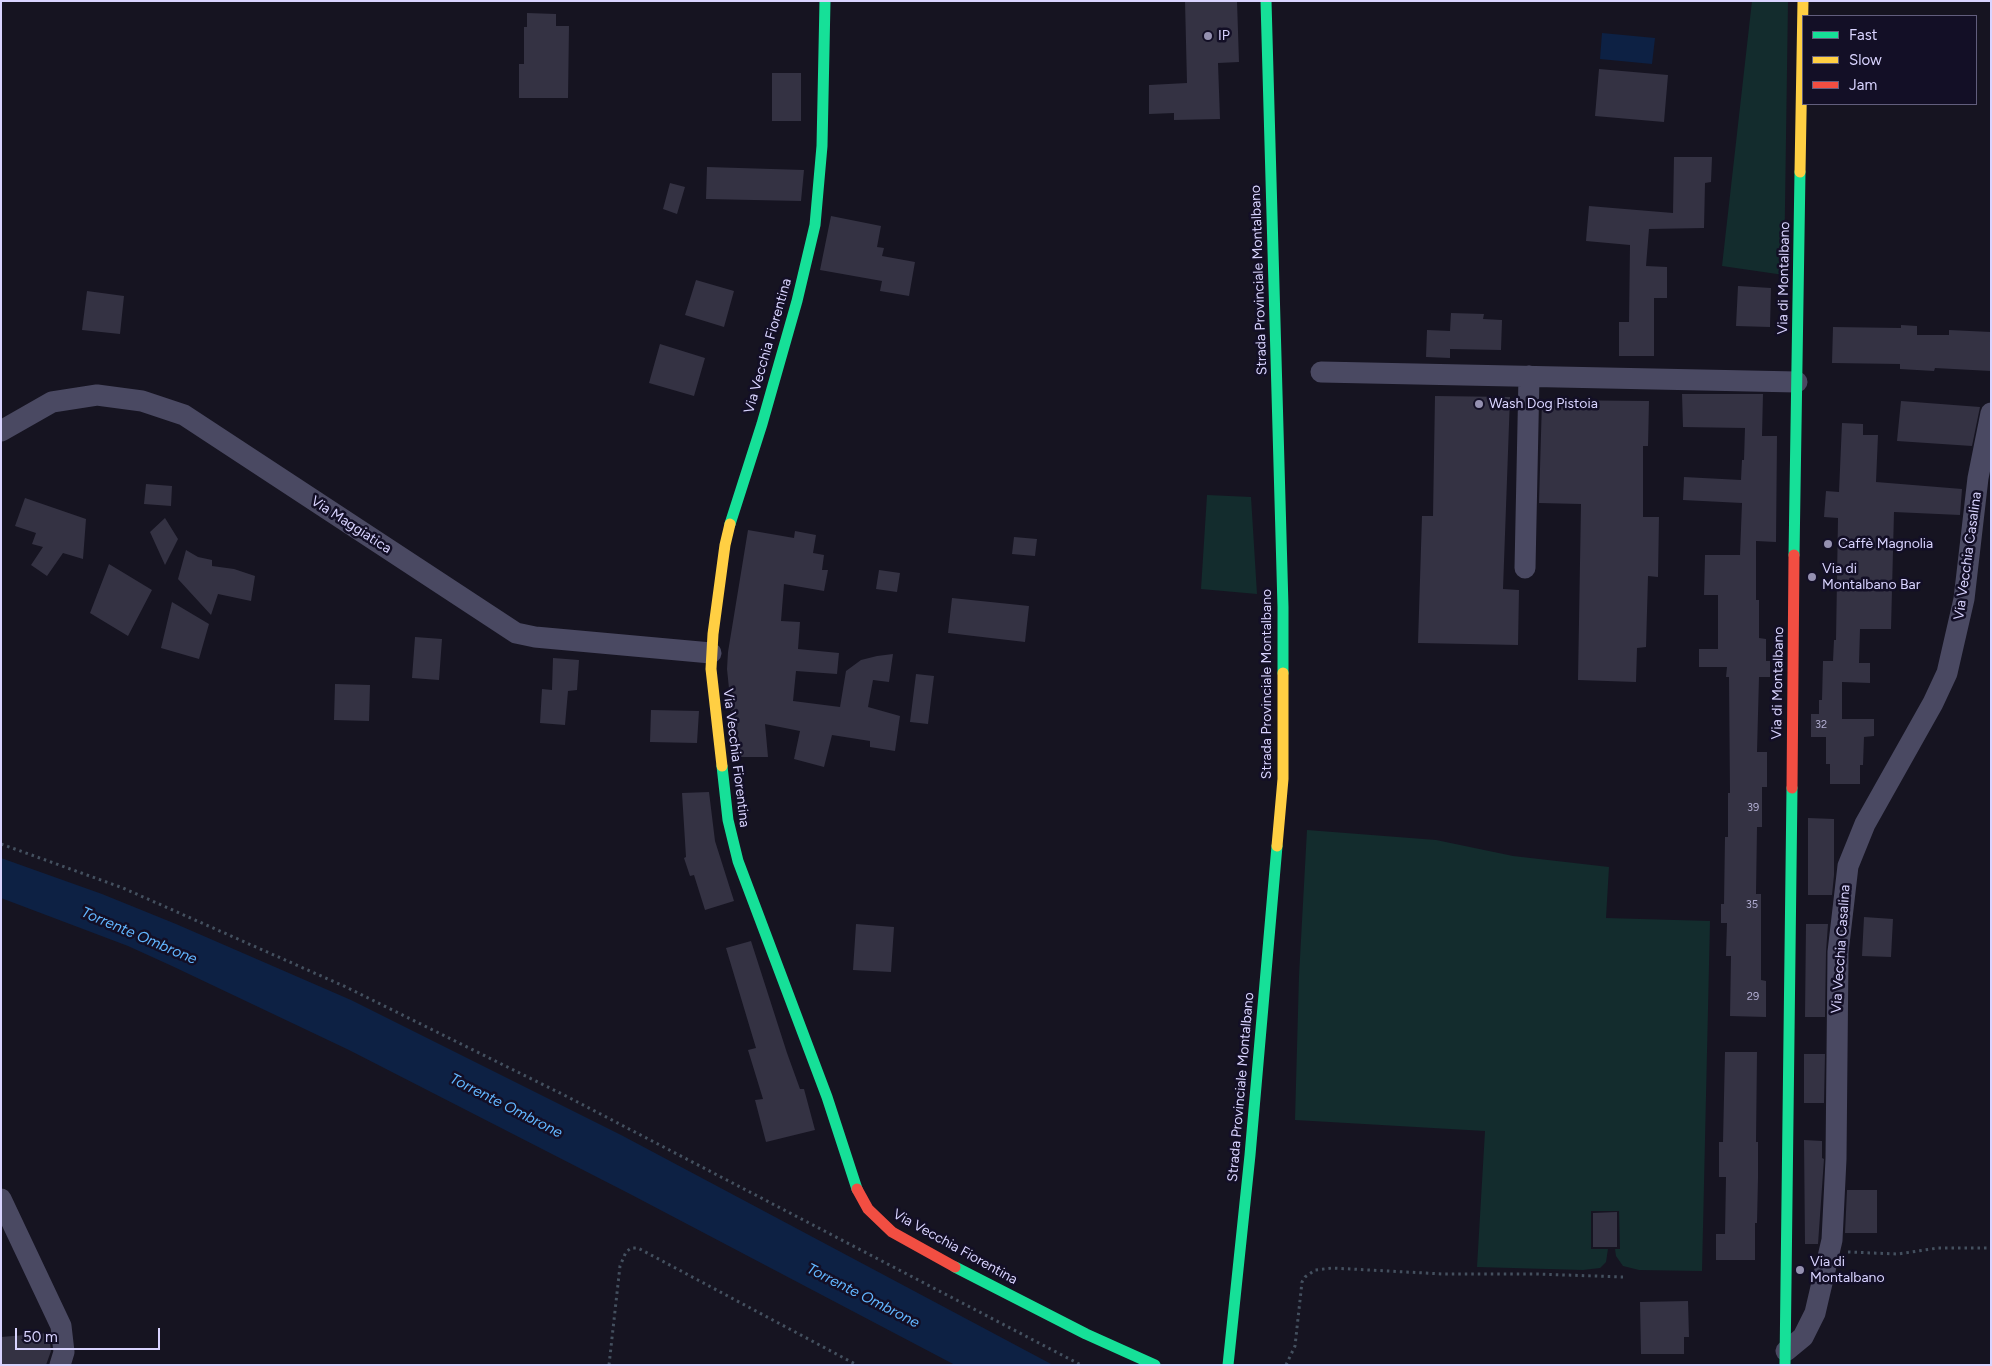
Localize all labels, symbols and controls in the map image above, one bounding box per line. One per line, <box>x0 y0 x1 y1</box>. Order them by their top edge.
legend <box>1802 15 1977 105</box>
text: Fast <box>1849 26 1877 44</box>
place label: IP <box>1218 28 1230 44</box>
marker: IP <box>1202 30 1214 42</box>
text: Slow <box>1849 51 1882 69</box>
text: Jam <box>1849 76 1877 94</box>
street label: Strada Provinciale Montalbano <box>1247 185 1271 375</box>
street label: Via di Montalbano <box>1775 221 1793 335</box>
street label: Via Vecchia Fiorentina <box>741 276 795 416</box>
place label: Wash Dog Pistoia <box>1489 396 1598 412</box>
marker: Wash Dog Pistoia <box>1473 398 1485 410</box>
street label: Via Vecchia Casalina <box>1951 491 1985 621</box>
street label: Via Maggiatica <box>308 493 394 557</box>
place label: Caffè Magnolia <box>1838 536 1933 552</box>
marker: Caffè Magnolia <box>1822 538 1834 550</box>
place label: Via di Montalbano Bar <box>1822 561 1920 594</box>
marker: Via di Montalbano Bar <box>1806 571 1818 583</box>
street label: Strada Provinciale Montalbano <box>1259 589 1275 779</box>
street label: Via di Montalbano <box>1769 626 1787 740</box>
street label: Via Vecchia Fiorentina <box>719 688 753 828</box>
house number: 32 <box>1815 718 1827 732</box>
house number: 39 <box>1747 801 1759 815</box>
street label: Via Vecchia Casalina <box>1828 884 1854 1014</box>
house number: 35 <box>1746 898 1758 912</box>
water label: Torrente Ombrone <box>78 903 200 969</box>
house number: 29 <box>1747 990 1759 1004</box>
street label: Strada Provinciale Montalbano <box>1224 991 1258 1183</box>
water label: Torrente Ombrone <box>447 1070 565 1142</box>
street label: Via Vecchia Fiorentina <box>890 1206 1020 1288</box>
place label: Via di Montalbano <box>1810 1254 1885 1286</box>
water label: Torrente Ombrone <box>804 1260 922 1332</box>
marker: Via di Montalbano <box>1794 1264 1806 1276</box>
scale bar <box>18 1318 162 1350</box>
text: 50 m <box>23 1328 58 1346</box>

